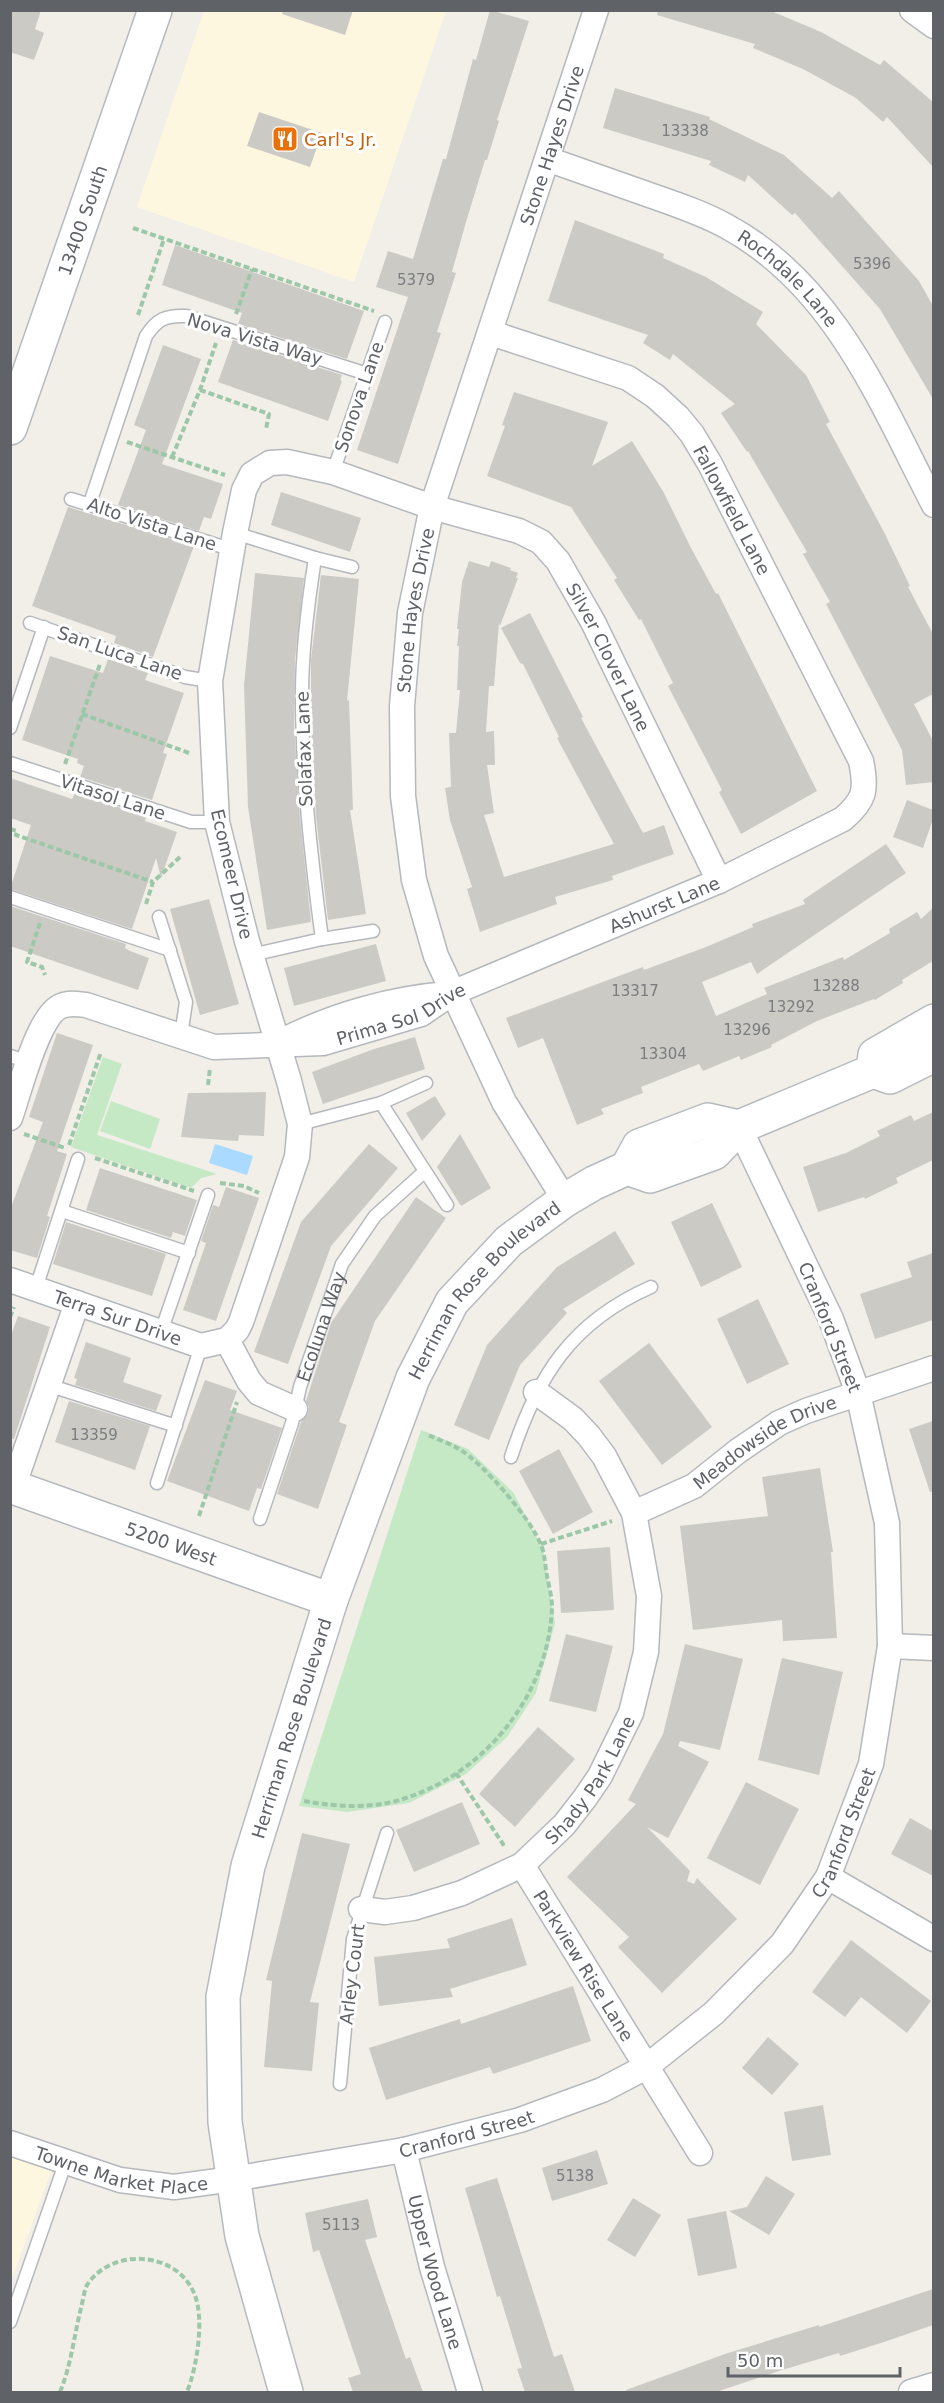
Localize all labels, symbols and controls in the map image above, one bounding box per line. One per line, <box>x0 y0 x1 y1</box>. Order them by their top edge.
street label: Stone Hayes Drive <box>515 62 588 228</box>
house number: 13338 <box>661 122 709 140</box>
restaurant icon: Carl's Jr. <box>270 124 300 154</box>
place label: Carl's Jr. <box>304 129 377 150</box>
street label: 13400 South <box>53 162 111 278</box>
street label: Rochdale Lane <box>734 225 843 331</box>
house number: 5396 <box>853 255 891 273</box>
house number: 5379 <box>397 271 435 289</box>
street label: Nova Vista Way <box>185 308 325 370</box>
street label: Sonova Lane <box>330 339 388 455</box>
street label: Fallowfield Lane <box>689 442 775 578</box>
street label: Alto Vista Lane <box>85 493 219 555</box>
street label: Stone Hayes Drive <box>393 526 438 694</box>
street label: Silver Clover Lane <box>562 579 655 734</box>
street label: San Luca Lane <box>55 622 185 684</box>
street label: Solafax Lane <box>291 691 317 807</box>
street label: Vitasol Lane <box>58 770 168 824</box>
street label: Ecomeer Drive <box>207 807 257 941</box>
street label: Ashurst Lane <box>606 872 723 936</box>
house number: 13288 <box>812 977 860 995</box>
street label: Prima Sol Drive <box>334 978 468 1049</box>
house number: 13317 <box>611 982 659 1000</box>
house number: 13292 <box>767 998 815 1016</box>
house number: 13296 <box>723 1021 771 1039</box>
house number: 13304 <box>639 1045 687 1063</box>
street label: Herriman Rose Boulevard <box>404 1196 564 1383</box>
street label: Cranford Street <box>794 1259 866 1395</box>
street label: Ecoluna Way <box>292 1268 349 1384</box>
street label: Terra Sur Drive <box>50 1285 185 1349</box>
street label: Meadowside Drive <box>689 1391 839 1493</box>
house number: 13359 <box>70 1426 118 1444</box>
street label: 5200 West <box>122 1517 220 1569</box>
street label: Herriman Rose Boulevard <box>247 1615 335 1841</box>
street label: Shady Park Lane <box>540 1712 639 1848</box>
street label: Cranford Street <box>807 1765 879 1902</box>
street label: Parkview Rise Lane <box>530 1886 639 2045</box>
street label: Arley Court <box>335 1922 369 2026</box>
street label: Cranford Street <box>397 2105 537 2161</box>
street label: Towne Market Place <box>32 2141 209 2198</box>
house number: 5138 <box>556 2167 594 2185</box>
street label: Upper Wood Lane <box>405 2192 467 2352</box>
house number: 5113 <box>322 2216 360 2234</box>
scale bar <box>728 2340 900 2378</box>
text: 50 m <box>737 2350 783 2371</box>

